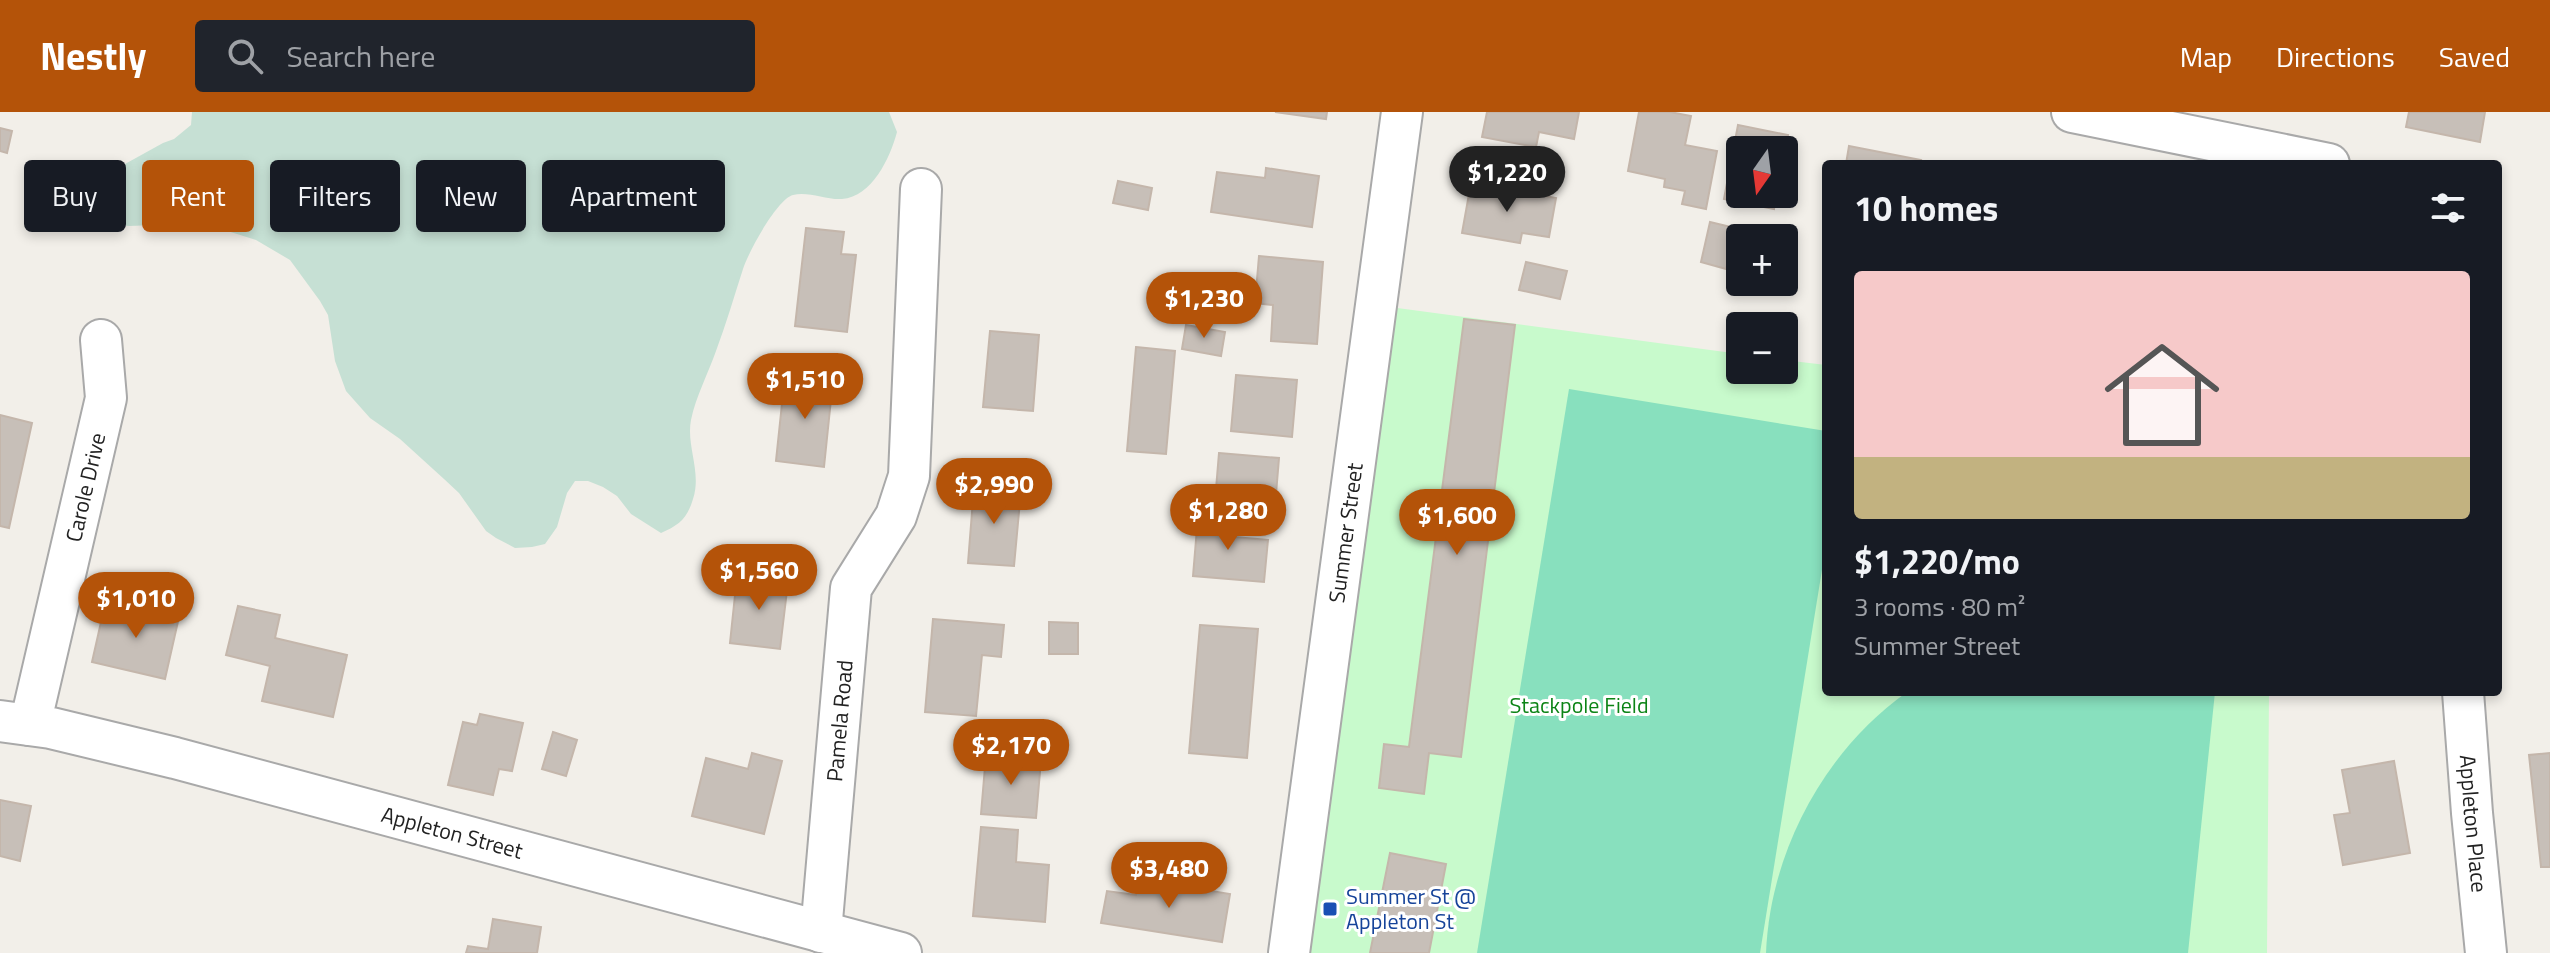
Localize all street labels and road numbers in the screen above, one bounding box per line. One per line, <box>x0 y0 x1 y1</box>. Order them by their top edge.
street label: Carole Drive <box>56 429 114 545</box>
street label: Summer Street <box>1319 460 1372 605</box>
street label: Pamela Road <box>817 658 862 783</box>
street label: Appleton Place <box>2451 753 2497 894</box>
street label: Appleton Street <box>378 797 527 868</box>

